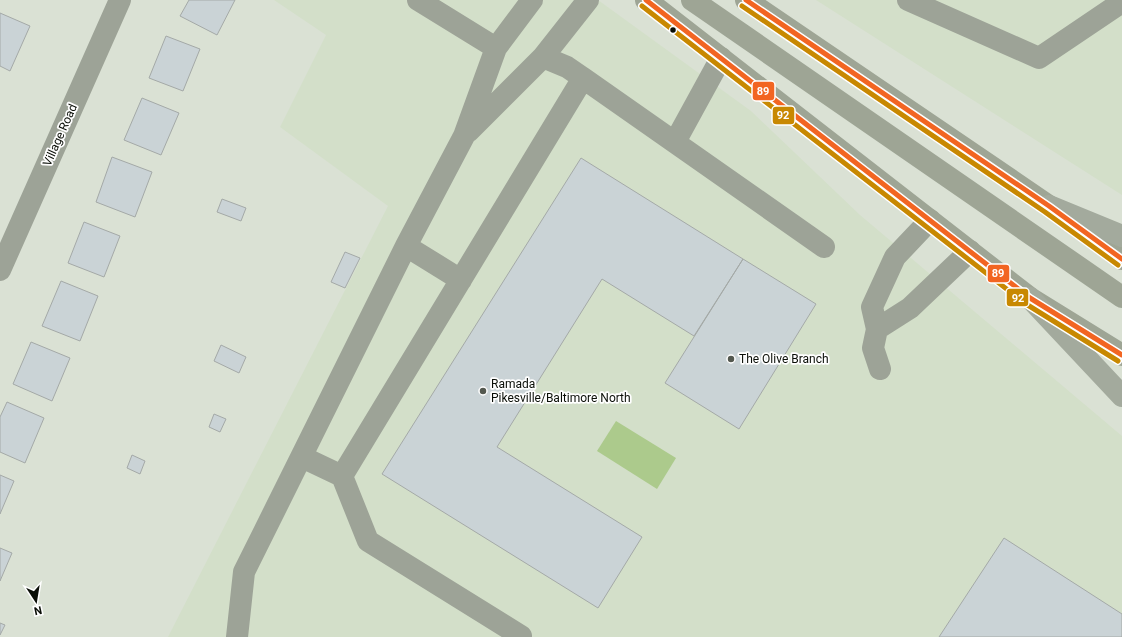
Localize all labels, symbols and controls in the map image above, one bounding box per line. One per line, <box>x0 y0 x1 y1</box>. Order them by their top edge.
unlabelled marker <box>668 25 678 35</box>
line badge: 89 <box>752 81 775 101</box>
text: 89 <box>757 85 769 98</box>
street label: Village Road <box>40 102 80 168</box>
line badge: 92 <box>772 106 795 125</box>
text: 92 <box>777 109 789 122</box>
line badge: 89 <box>987 264 1010 283</box>
text: 89 <box>992 267 1004 280</box>
line badge: 92 <box>1006 288 1029 307</box>
text: 92 <box>1012 292 1024 305</box>
place label: The Olive Branch <box>739 352 829 366</box>
marker: The Olive Branch <box>726 354 736 364</box>
place label: Ramada Pikesville/Baltimore North <box>491 377 631 405</box>
marker: Ramada Pikesville/Baltimore North <box>478 386 488 396</box>
north arrow <box>16 581 56 621</box>
text: N <box>33 603 43 618</box>

